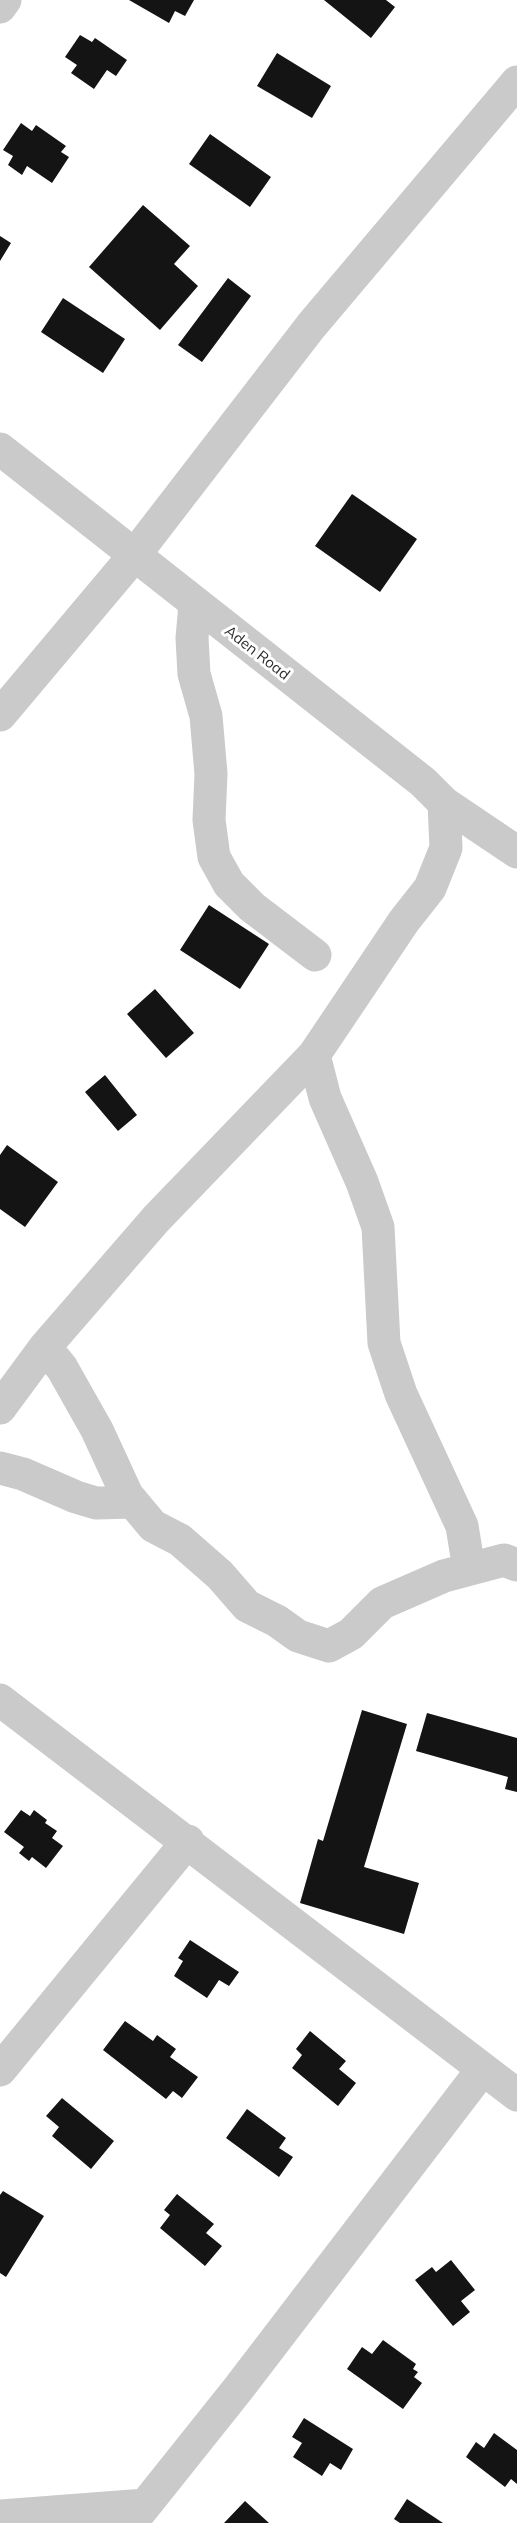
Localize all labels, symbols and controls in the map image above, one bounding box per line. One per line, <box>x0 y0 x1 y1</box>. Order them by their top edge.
street label: Aden Road <box>221 622 293 684</box>

